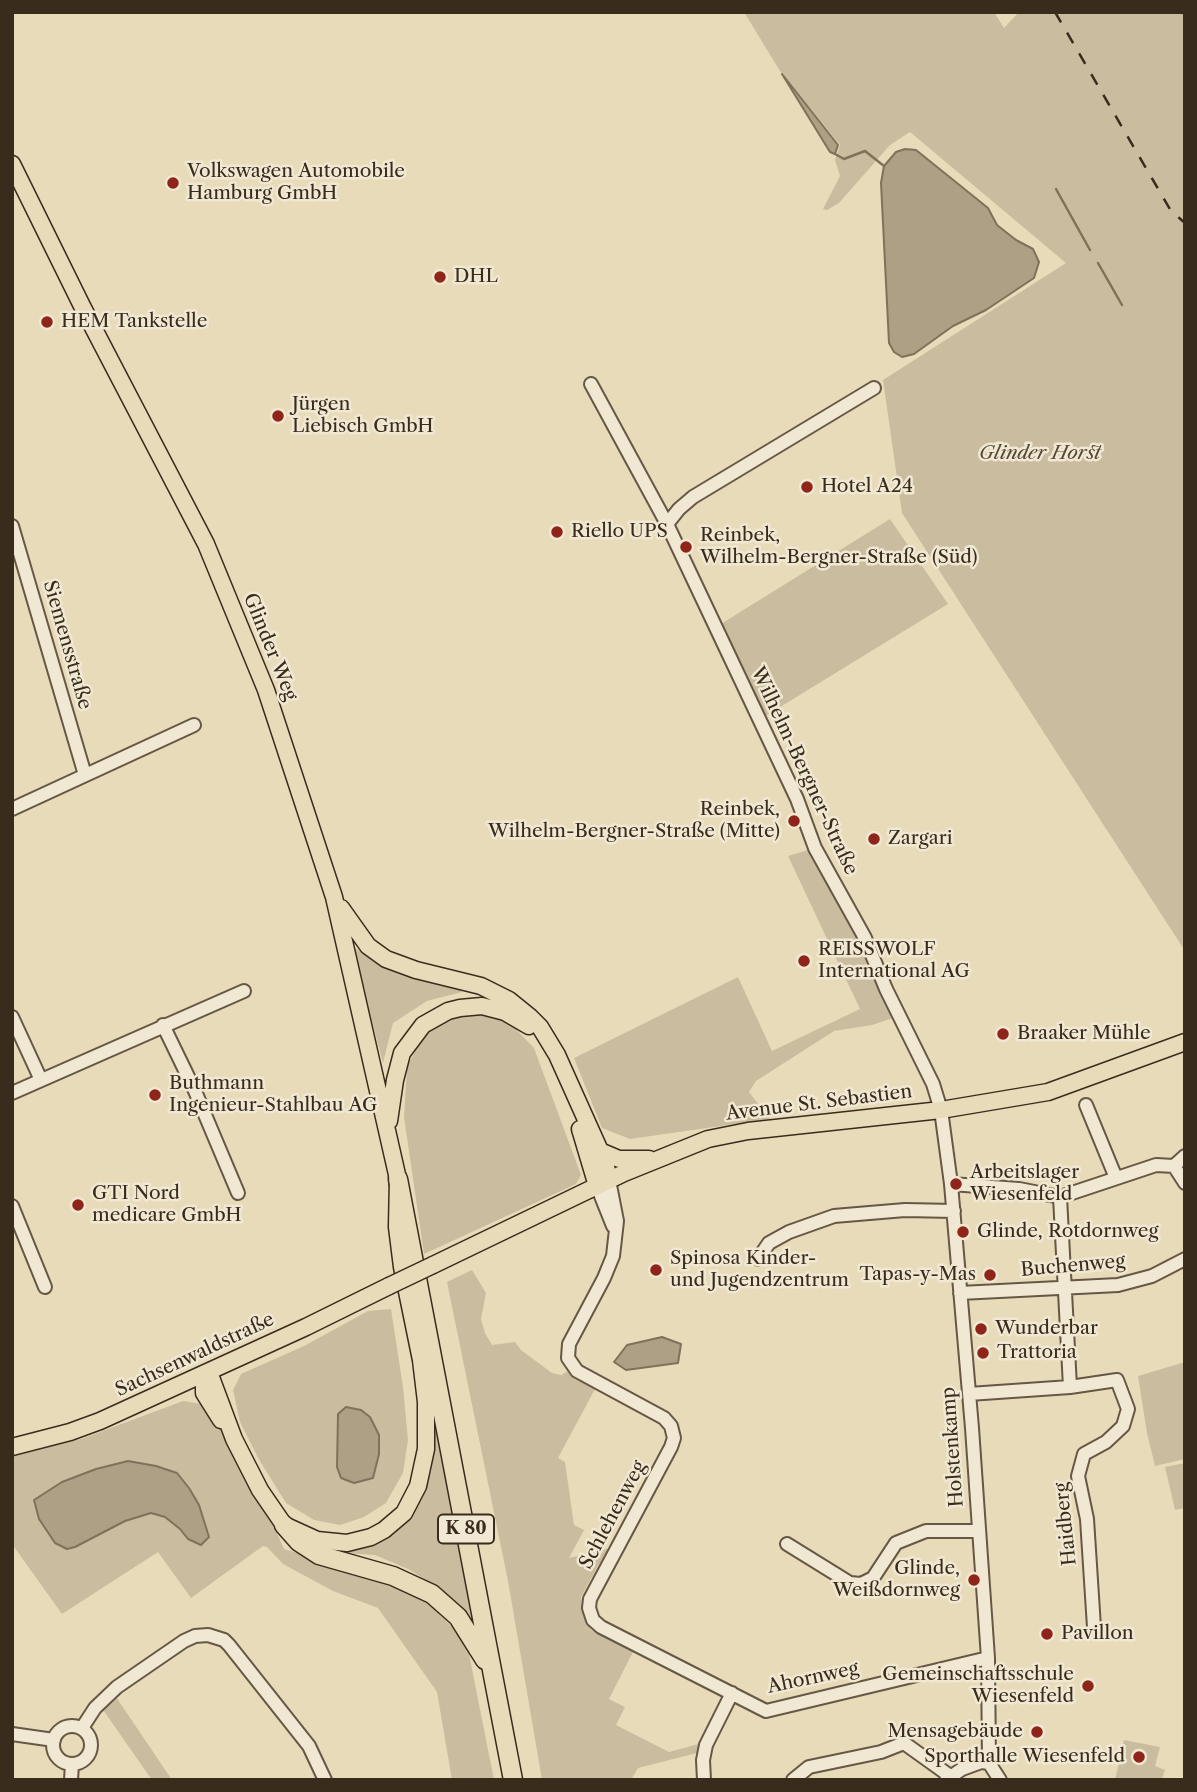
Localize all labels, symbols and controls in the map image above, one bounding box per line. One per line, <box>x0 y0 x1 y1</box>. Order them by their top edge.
place label: Volkswagen Automobile Hamburg GmbH <box>187 161 405 205</box>
marker: Volkswagen Automobile Hamburg GmbH <box>165 175 181 191</box>
place label: DHL <box>454 266 498 288</box>
marker: DHL <box>432 269 448 285</box>
place label: HEM Tankstelle <box>61 311 207 333</box>
marker: HEM Tankstelle <box>39 314 55 330</box>
place label: Jürgen Liebisch GmbH <box>292 394 434 438</box>
marker: Jürgen Liebisch GmbH <box>270 408 286 424</box>
park label: Glinder Horst <box>979 443 1101 465</box>
place label: Hotel A24 <box>821 476 913 498</box>
marker: Hotel A24 <box>799 479 815 495</box>
place label: Riello UPS <box>571 521 668 543</box>
marker: Riello UPS <box>549 524 565 540</box>
place label: Reinbek, Wilhelm-Bergner-Straße (Süd) <box>700 525 978 569</box>
marker: Reinbek, Wilhelm-Bergner-Straße (Süd) <box>678 539 694 555</box>
street label: Siemensstraße <box>38 578 96 712</box>
street label: Glinder Weg <box>238 590 302 704</box>
street label: Wilhelm-Bergner-Straße <box>746 663 862 879</box>
place label: Reinbek, Wilhelm-Bergner-Straße (Mitte) <box>488 799 780 843</box>
marker: Reinbek, Wilhelm-Bergner-Straße (Mitte) <box>786 813 802 829</box>
place label: Zargari <box>888 828 953 850</box>
marker: Zargari <box>866 831 882 847</box>
place label: REISSWOLF International AG <box>818 939 970 983</box>
marker: REISSWOLF International AG <box>796 953 812 969</box>
place label: Braaker Mühle <box>1017 1023 1151 1045</box>
marker: Braaker Mühle <box>995 1026 1011 1042</box>
place label: Buthmann Ingenieur-Stahlbau AG <box>169 1073 377 1117</box>
street label: Avenue St. Sebastien <box>725 1080 913 1126</box>
marker: Buthmann Ingenieur-Stahlbau AG <box>147 1087 163 1103</box>
place label: Arbeitslager Wiesenfeld <box>970 1162 1079 1206</box>
marker: Arbeitslager Wiesenfeld <box>948 1176 964 1192</box>
place label: GTI Nord medicare GmbH <box>92 1183 241 1227</box>
marker: GTI Nord medicare GmbH <box>70 1197 86 1213</box>
place label: Glinde, Rotdornweg <box>977 1221 1158 1243</box>
marker: Glinde, Rotdornweg <box>955 1224 971 1240</box>
place label: Spinosa Kinder- und Jugendzentrum <box>670 1248 849 1292</box>
street label: Buchenweg <box>1020 1250 1126 1282</box>
marker: Spinosa Kinder- und Jugendzentrum <box>648 1262 664 1278</box>
place label: Tapas-y-Mas <box>860 1264 976 1286</box>
marker: Tapas-y-Mas <box>982 1267 998 1283</box>
street label: Sachsenwaldstraße <box>112 1308 278 1402</box>
place label: Wunderbar <box>995 1318 1098 1340</box>
marker: Wunderbar <box>973 1321 989 1337</box>
place label: Trattoria <box>997 1342 1077 1364</box>
marker: Trattoria <box>975 1345 991 1361</box>
street label: Holstenkamp <box>937 1386 969 1508</box>
street label: Schlehenweg <box>575 1457 651 1573</box>
street label: Haidberg <box>1050 1481 1082 1567</box>
road number: K 80 <box>438 1514 494 1544</box>
place label: Glinde, Weißdornweg <box>833 1558 960 1602</box>
marker: Glinde, Weißdornweg <box>966 1572 982 1588</box>
place label: Pavillon <box>1061 1623 1134 1645</box>
marker: Pavillon <box>1039 1626 1055 1642</box>
street label: Ahornweg <box>765 1657 861 1699</box>
place label: Gemeinschaftsschule Wiesenfeld <box>882 1664 1074 1708</box>
marker: Gemeinschaftsschule Wiesenfeld <box>1080 1678 1096 1694</box>
place label: Mensagebäude <box>887 1721 1023 1743</box>
marker: Mensagebäude <box>1029 1724 1045 1740</box>
place label: Sporthalle Wiesenfeld <box>924 1746 1125 1768</box>
marker: Sporthalle Wiesenfeld <box>1131 1749 1147 1765</box>

